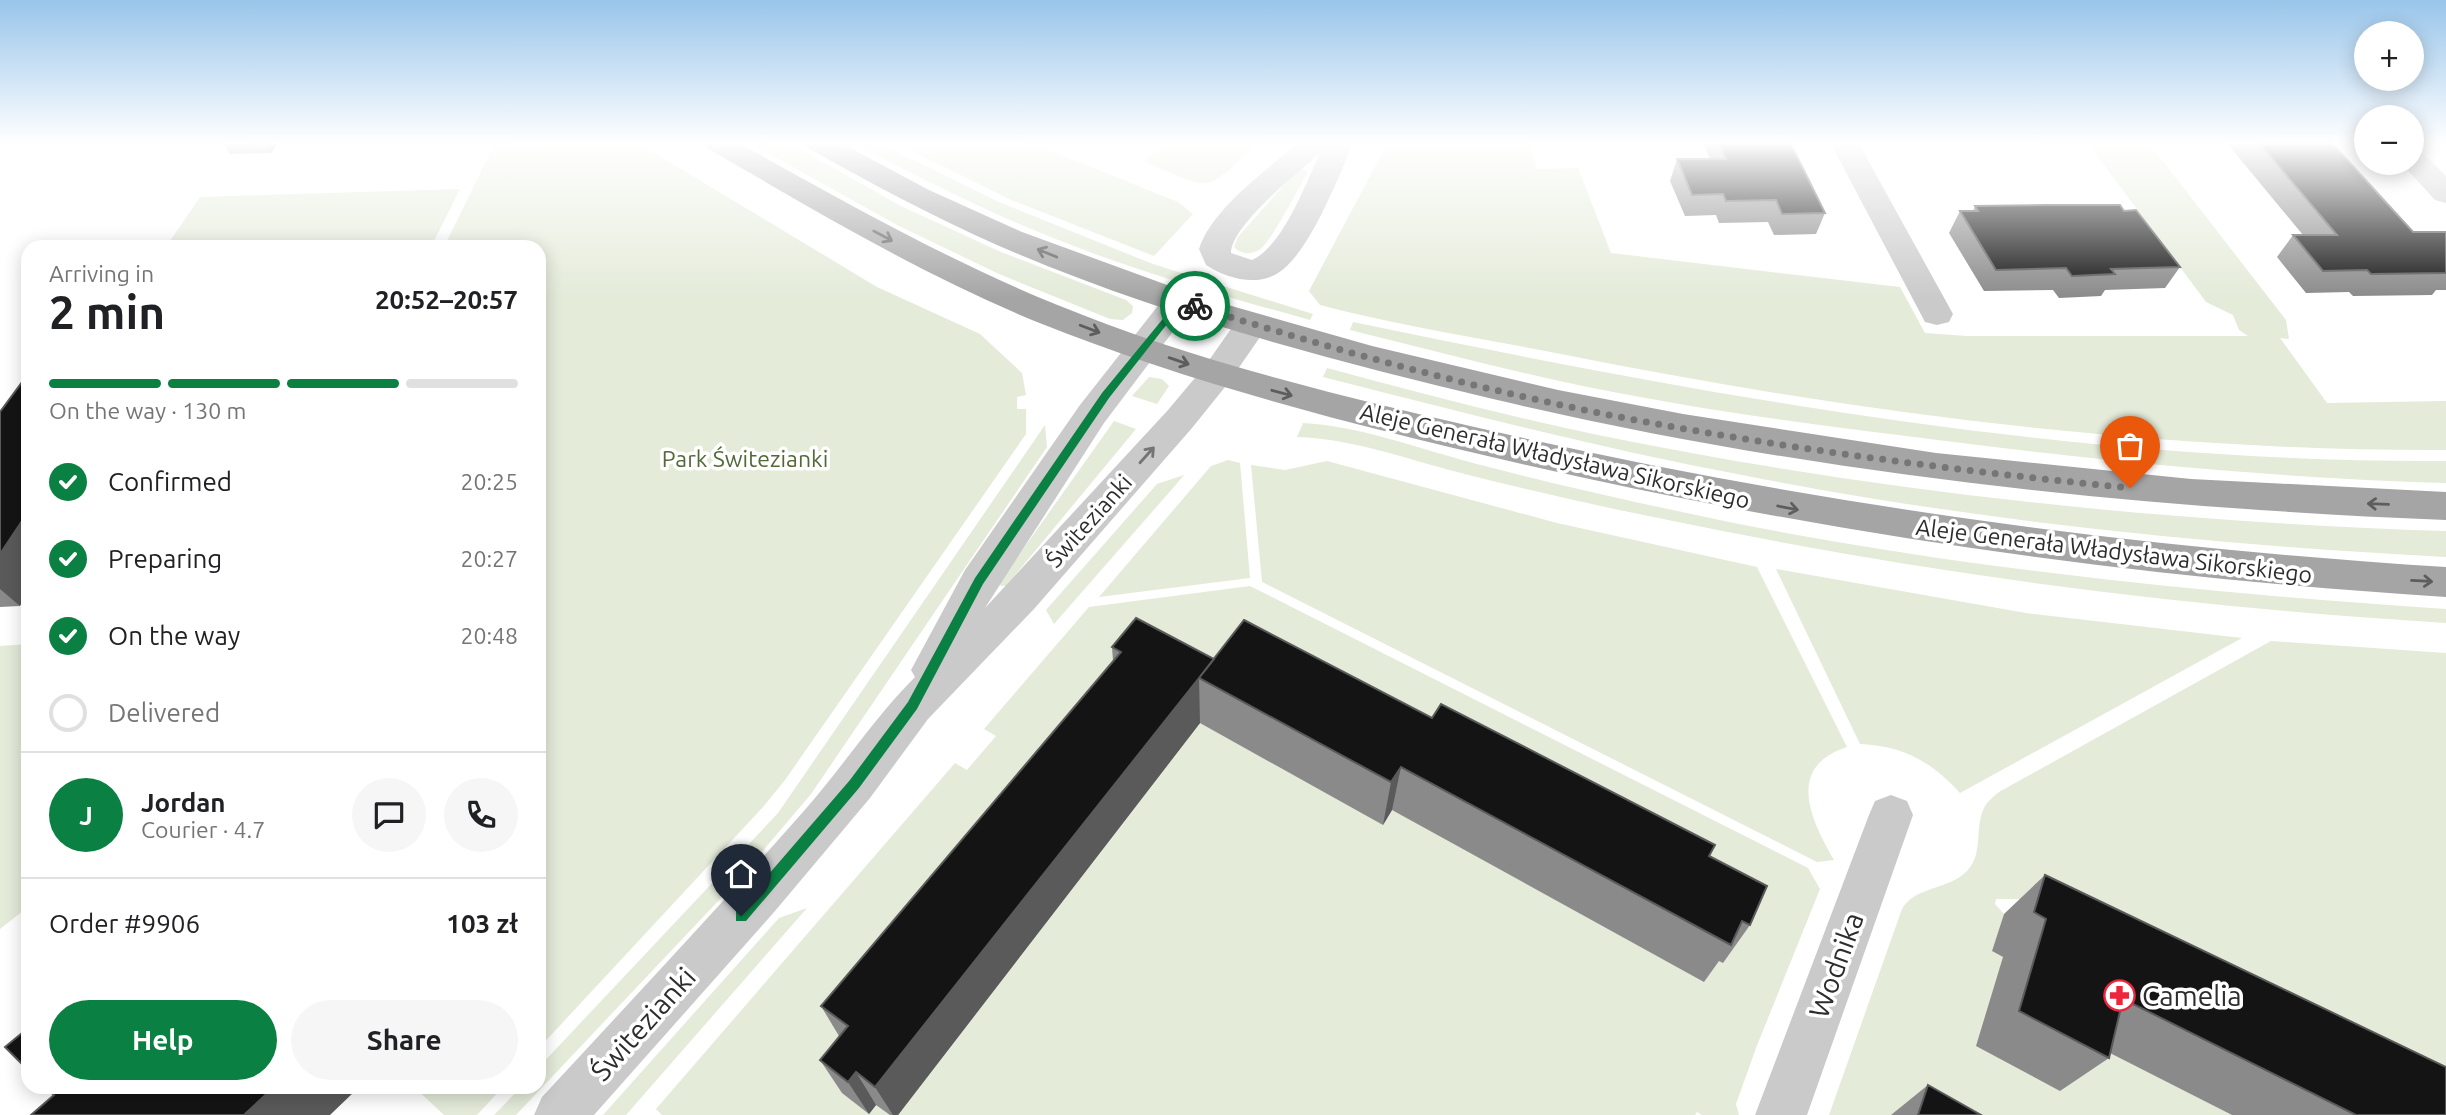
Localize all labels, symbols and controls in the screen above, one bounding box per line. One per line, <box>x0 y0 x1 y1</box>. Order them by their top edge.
map controls <box>2354 21 2424 175</box>
button: + <box>2354 21 2424 91</box>
button: − <box>2354 105 2424 175</box>
one-way arrow <box>872 230 893 243</box>
one-way arrow <box>1037 246 1059 259</box>
text: Arriving in <box>49 261 154 286</box>
courier <box>1160 271 1230 341</box>
text: 20:52–20:57 <box>375 285 518 314</box>
text: 2 min <box>49 286 165 338</box>
icon: bike <box>1176 287 1214 325</box>
one-way arrow <box>1079 324 1101 336</box>
one-way arrow <box>1167 356 1189 368</box>
one-way arrow <box>1270 387 1293 400</box>
text: On the way · 130 m <box>49 398 246 423</box>
street label: Aleje Generała Władysława Sikorskiego <box>1358 398 1752 513</box>
pin <box>2100 416 2160 488</box>
icon: bag <box>2111 427 2149 465</box>
park label: Park Świtezianki <box>662 445 828 471</box>
one-way arrow <box>1139 447 1155 465</box>
icon: check <box>49 463 87 501</box>
text: Confirmed <box>108 467 232 496</box>
text: 20:25 <box>460 469 518 494</box>
street label: Świtezianki <box>1040 469 1137 572</box>
one-way arrow <box>2367 497 2390 510</box>
one-way arrow <box>1776 501 1799 515</box>
street label: Aleje Generała Władysława Sikorskiego <box>1915 514 2314 587</box>
icon: check <box>49 540 87 578</box>
text: Preparing <box>108 544 222 573</box>
text: 20:27 <box>460 546 518 571</box>
one-way arrow <box>2411 575 2434 588</box>
icon: check <box>49 617 87 655</box>
text: On the way <box>108 621 240 650</box>
text: 20:48 <box>460 623 518 648</box>
text: Delivered <box>108 698 220 727</box>
button: chat <box>352 778 426 852</box>
button: phone <box>444 778 518 852</box>
text: Jordan <box>141 788 226 817</box>
text: J <box>79 801 93 830</box>
text: Courier · 4.7 <box>141 817 265 842</box>
pin <box>711 844 771 916</box>
icon: home <box>722 855 760 893</box>
street label: Wodnika <box>1802 908 1869 1022</box>
text: Order #9906 <box>49 909 200 938</box>
text: 103 zł <box>446 909 518 938</box>
street label: Świtezianki <box>583 960 701 1086</box>
pharmacy icon: Camelia <box>2102 979 2136 1013</box>
place label: Camelia <box>2142 980 2242 1011</box>
button: Help <box>49 1000 277 1080</box>
button: Share <box>291 1000 518 1080</box>

